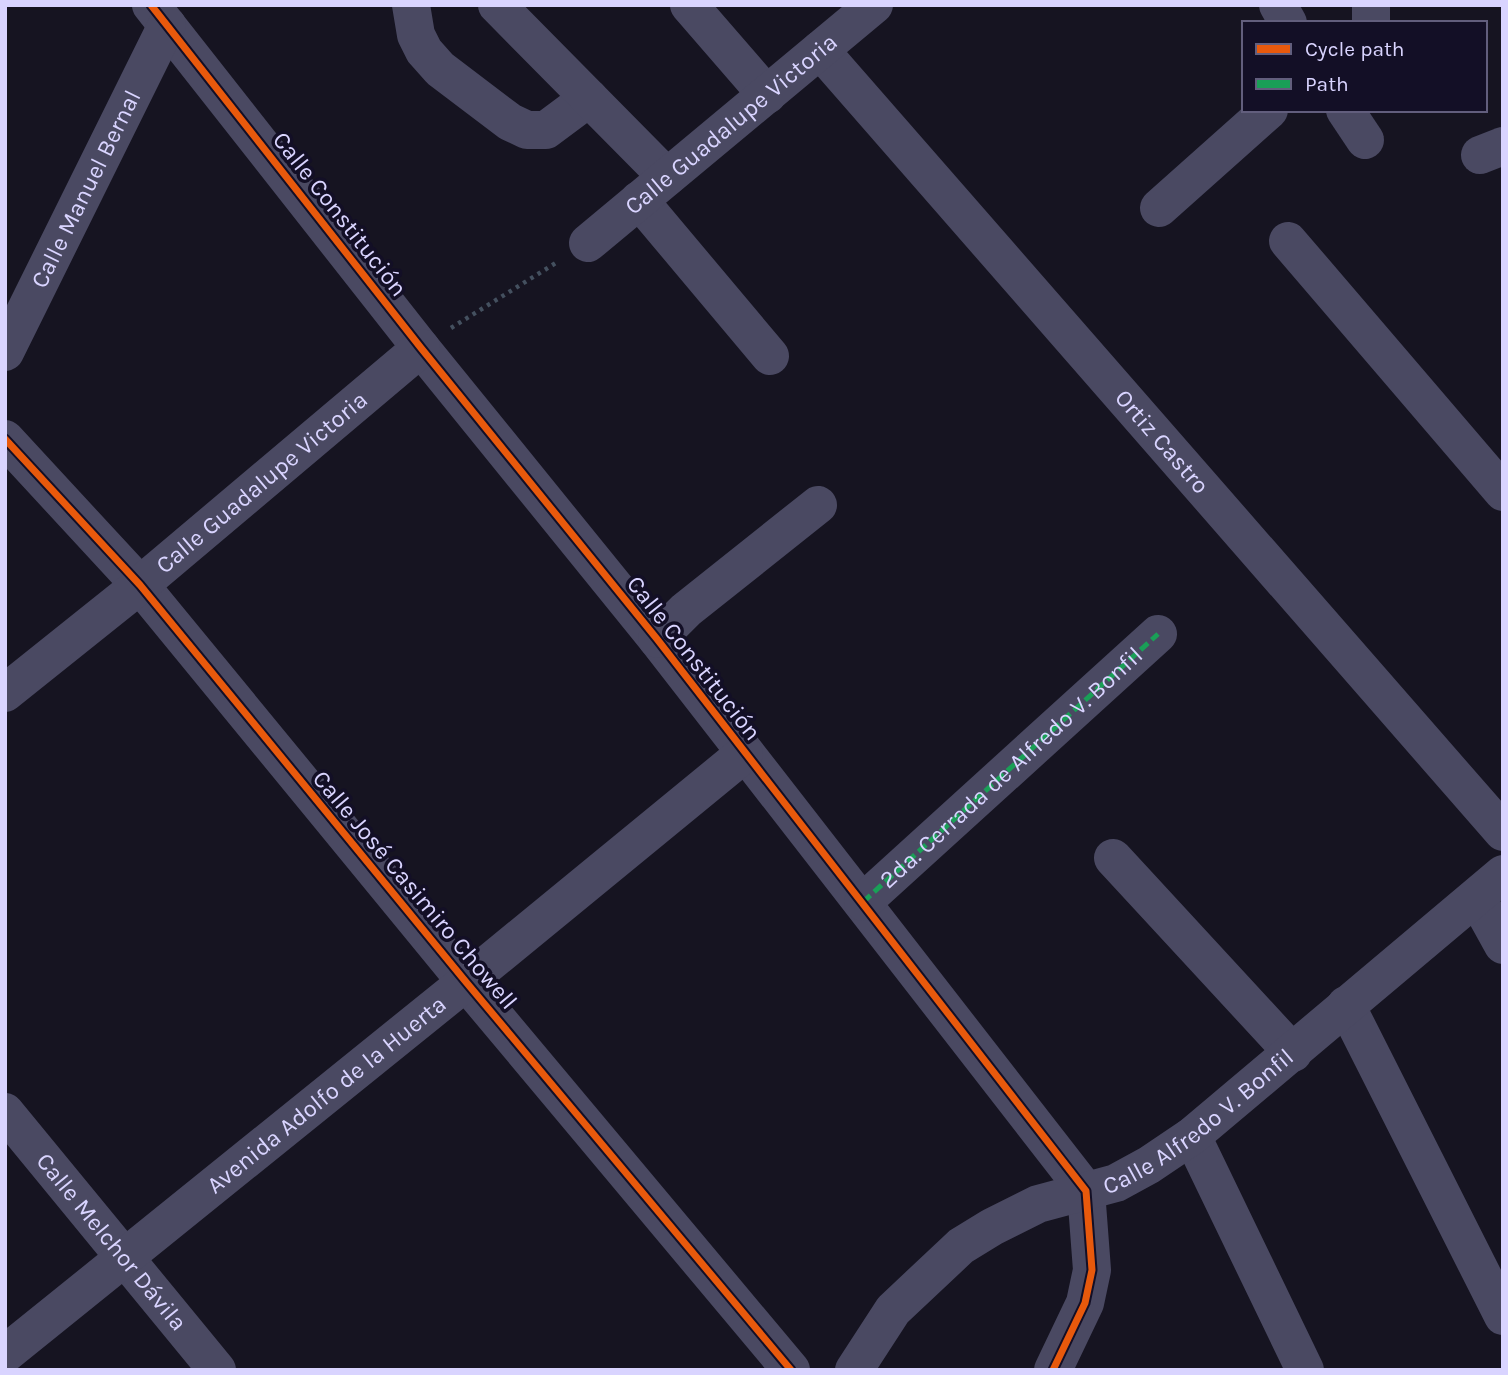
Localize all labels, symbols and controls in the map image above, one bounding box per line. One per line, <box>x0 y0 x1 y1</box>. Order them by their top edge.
legend <box>1242 21 1487 112</box>
street label: Calle Guadalupe Victoria <box>619 28 843 220</box>
text: Cycle path <box>1305 37 1405 61</box>
text: Path <box>1305 72 1349 96</box>
street label: Calle Manuel Bernal <box>25 85 147 292</box>
street label: Calle Constitución <box>267 126 413 302</box>
street label: Ortiz Castro <box>1109 384 1215 499</box>
street label: Calle Guadalupe Victoria <box>150 385 373 579</box>
street label: Calle Constitución <box>621 570 767 746</box>
street label: 2da. Cerrada de Alfredo V. Bonfil <box>874 641 1148 894</box>
street label: Calle José Casimiro Chowell <box>307 765 523 1015</box>
street label: Avenida Adolfo de la Huerta <box>201 990 452 1199</box>
street label: Calle Alfredo V. Bonfil <box>1100 1043 1299 1200</box>
street label: Calle Melchor Dávila <box>31 1147 193 1336</box>

